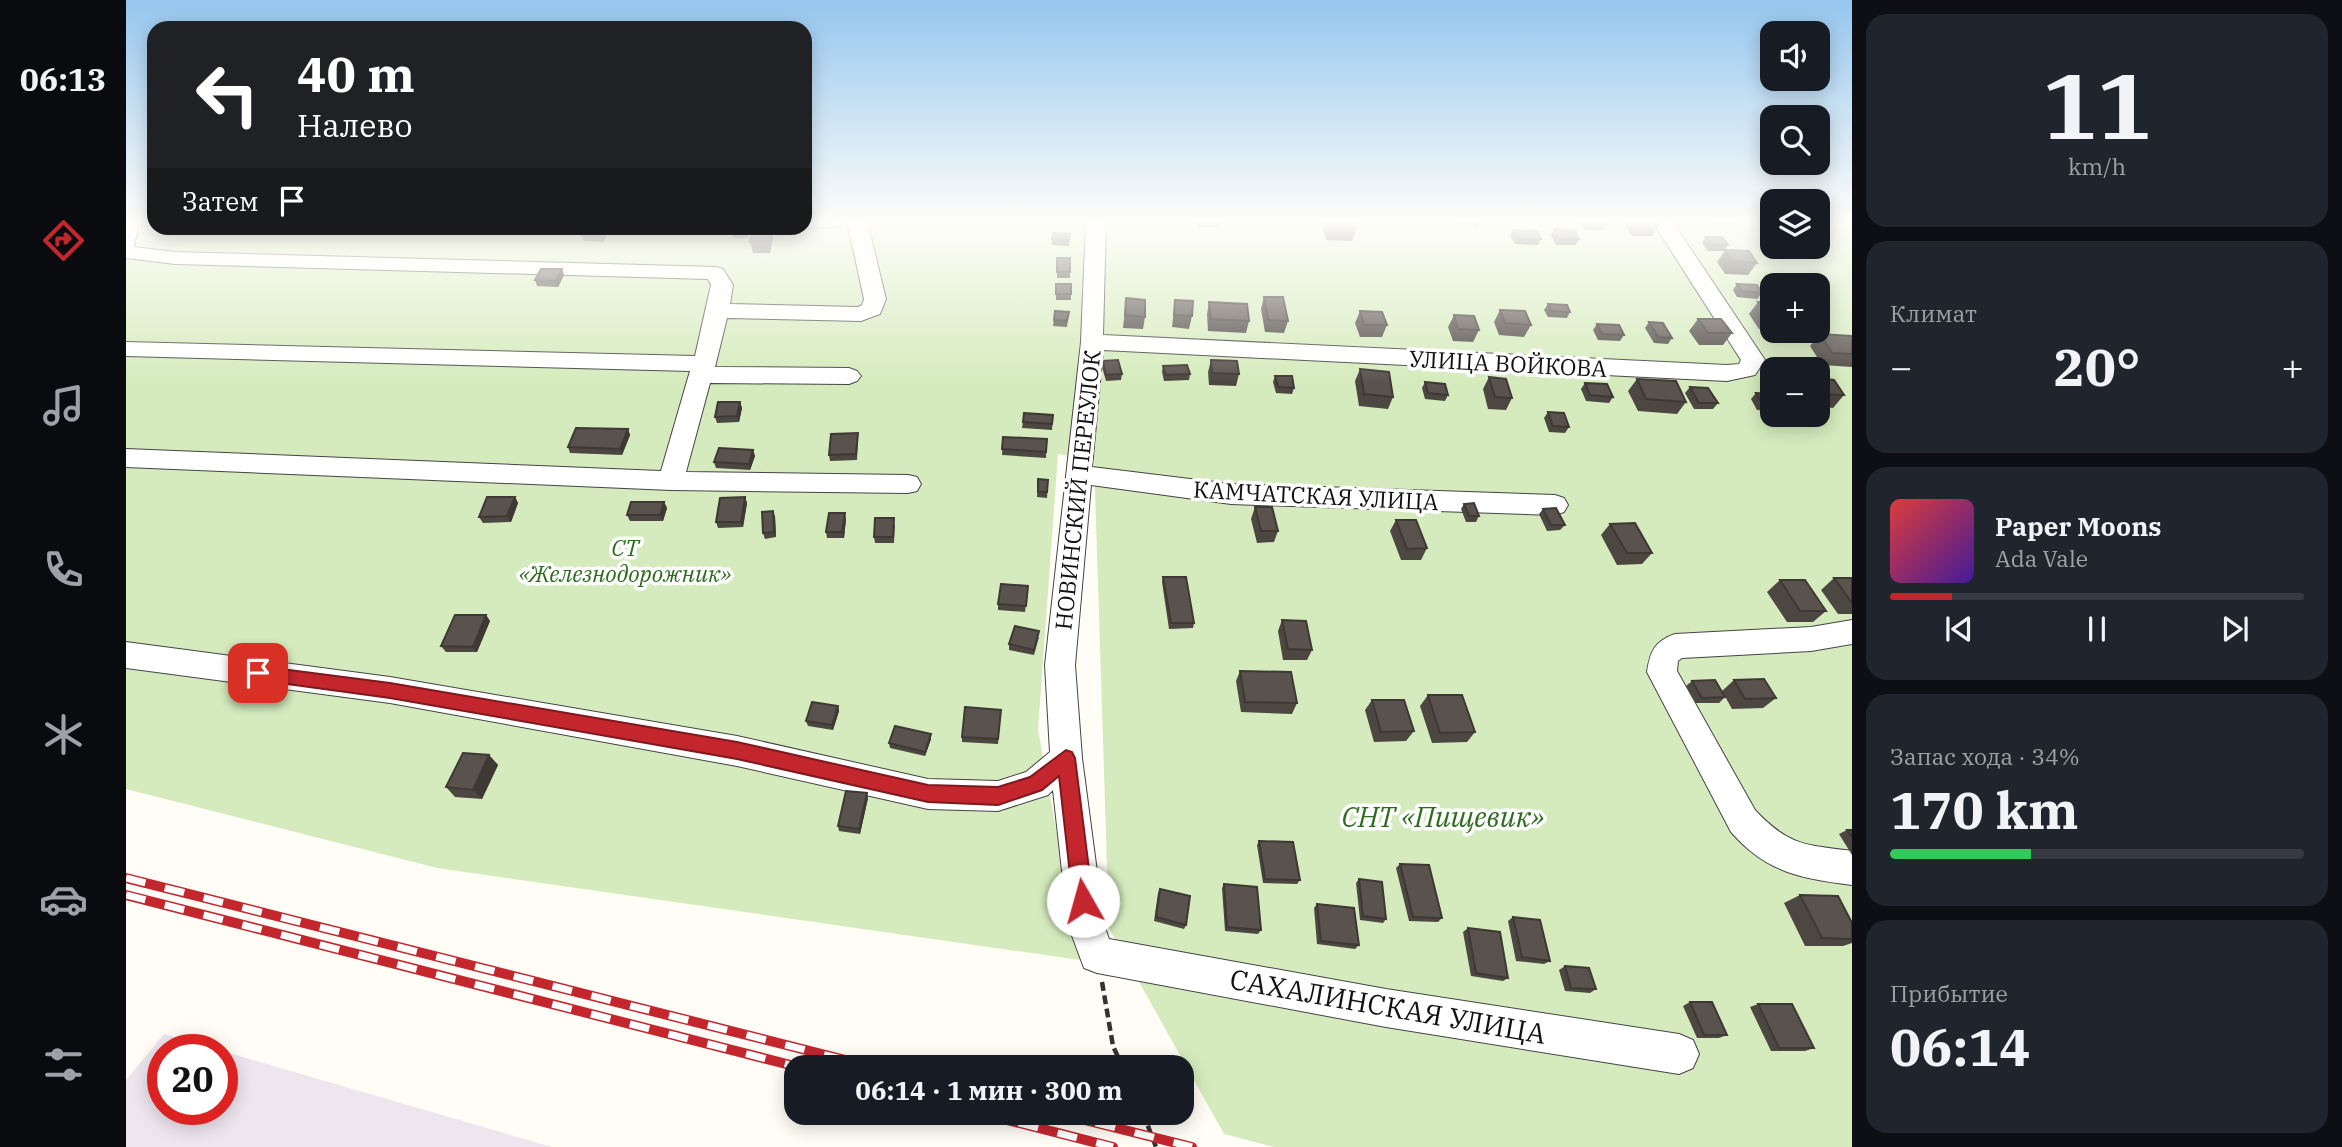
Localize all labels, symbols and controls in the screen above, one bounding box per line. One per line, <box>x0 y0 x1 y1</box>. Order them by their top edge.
map controls <box>1760 21 1830 427</box>
button: sound <box>1760 21 1830 91</box>
text: 40 m <box>297 42 415 105</box>
text: 11 <box>2042 46 2152 164</box>
icon: left <box>182 49 273 140</box>
text: 06:13 <box>20 58 106 100</box>
text: Налево <box>297 104 413 146</box>
button: search <box>1760 105 1830 175</box>
text: km/h <box>2068 151 2126 181</box>
icon: arrive <box>273 182 311 220</box>
text: Затем <box>182 184 259 218</box>
button: layers <box>1760 189 1830 259</box>
icon: directions <box>39 216 88 265</box>
button: + <box>1760 273 1830 343</box>
text: Климат <box>1890 298 1977 328</box>
text: 20° <box>2054 333 2140 400</box>
text: − <box>1890 342 1913 391</box>
text: + <box>2281 342 2304 391</box>
street label: УЛИЦА ВОЙКОВА <box>1408 343 1608 383</box>
street label: НОВИНСКИЙ ПЕРЕУЛОК <box>1047 348 1107 631</box>
button: − <box>1760 357 1830 427</box>
icon: music <box>39 381 88 430</box>
street label: КАМЧАТСКАЯ УЛИЦА <box>1192 474 1440 516</box>
text: Paper Moons <box>1995 509 2162 543</box>
park label: СТ «Железнодорожник» <box>518 532 732 588</box>
text: Ada Vale <box>1995 543 2088 573</box>
icon: phone <box>39 545 88 594</box>
icon: previous <box>1940 610 1978 648</box>
icon: pause <box>2078 610 2116 648</box>
icon: next <box>2216 610 2254 648</box>
pin <box>228 643 288 703</box>
icon: arrive <box>239 654 277 692</box>
icon: climate <box>39 710 88 759</box>
text: Запас хода · 34% <box>1890 741 2080 771</box>
text: 170 km <box>1890 776 2079 843</box>
park label: СНТ «Пищевик» <box>1341 798 1545 835</box>
position arrow <box>1046 864 1120 938</box>
icon: car <box>39 875 88 924</box>
street label: САХАЛИНСКАЯ УЛИЦА <box>1227 960 1549 1052</box>
text: Прибытие <box>1890 978 2008 1008</box>
text: 06:14 <box>1890 1013 2031 1080</box>
speed limit sign: 20 <box>147 1034 238 1125</box>
icon: filters <box>39 1040 88 1089</box>
text: 06:14 · 1 мин · 300 m <box>855 1073 1123 1107</box>

